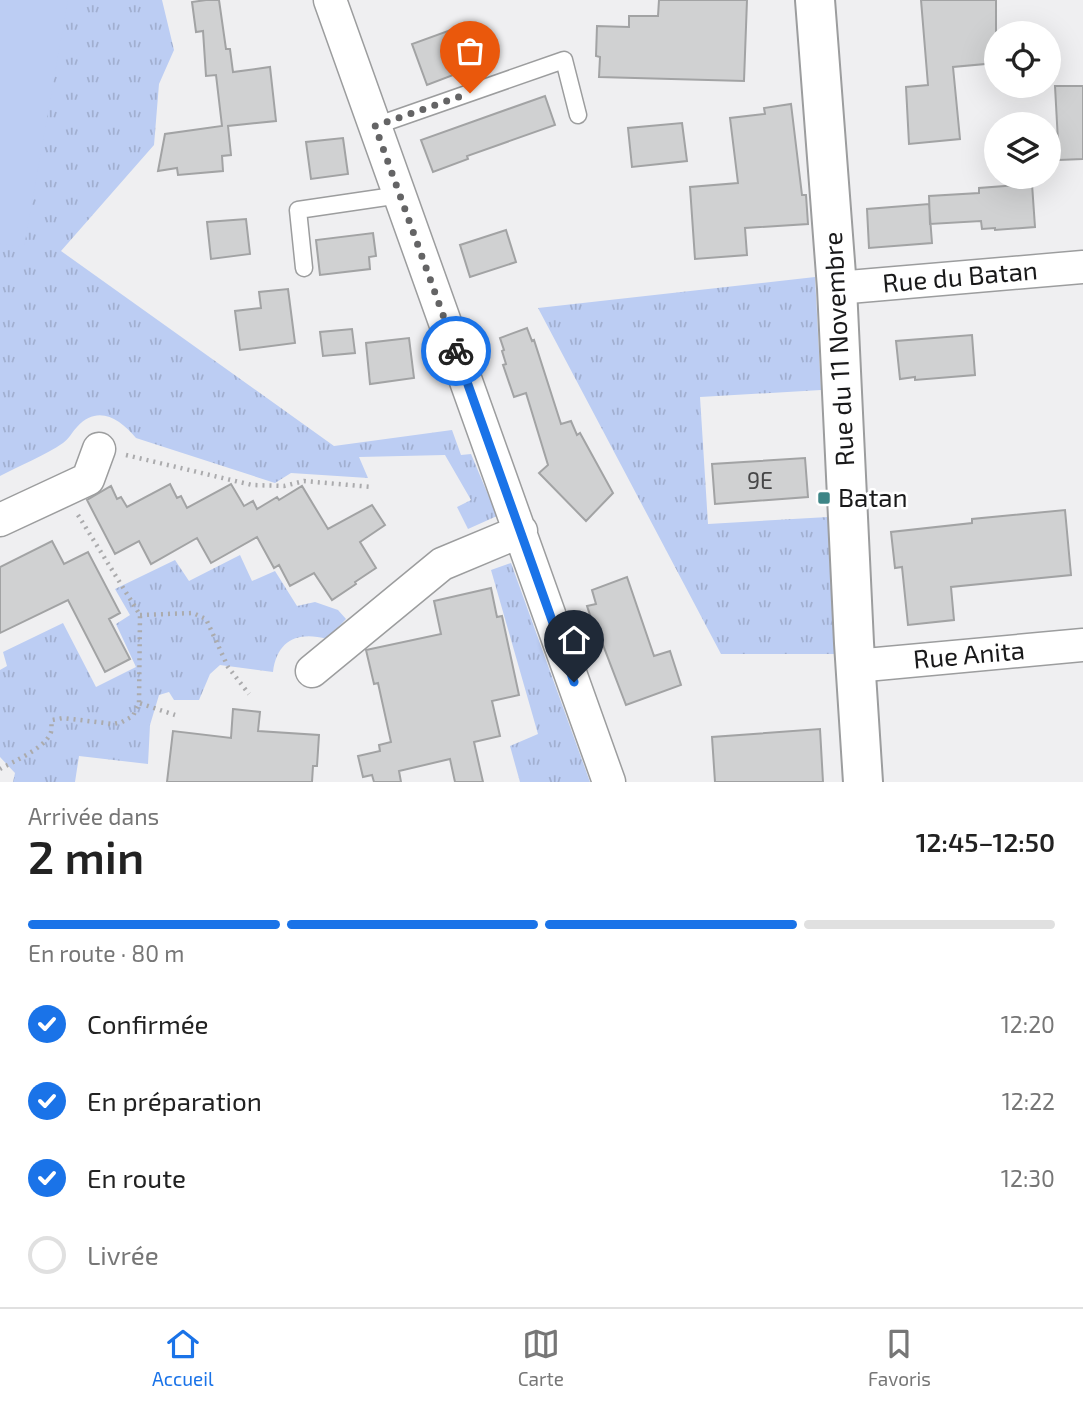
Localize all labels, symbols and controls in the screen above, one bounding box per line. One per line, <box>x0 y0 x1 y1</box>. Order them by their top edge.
pin <box>440 21 500 93</box>
map controls <box>984 21 1061 189</box>
button: locate <box>984 21 1061 98</box>
icon: bag <box>451 32 489 70</box>
button: layers <box>984 112 1061 189</box>
street label: Rue du 11 Novembre <box>816 231 859 467</box>
street label: Rue du Batan <box>881 253 1039 298</box>
courier <box>421 316 491 386</box>
icon: bike <box>437 332 475 370</box>
house number: 9E <box>747 466 773 494</box>
place label: Batan <box>838 481 908 512</box>
marker: Batan <box>816 490 832 506</box>
pin <box>544 610 604 682</box>
icon: home <box>555 621 593 659</box>
street label: Rue Anita <box>912 633 1026 674</box>
text: Arrivée dans <box>28 802 159 830</box>
text: 12:45–12:50 <box>916 826 1055 857</box>
text: 2 min <box>28 828 144 883</box>
text: En route · 80 m <box>28 939 184 967</box>
icon: check <box>28 1005 66 1043</box>
text: Confirmée <box>87 1008 209 1039</box>
text: 12:20 <box>1001 1010 1055 1038</box>
icon: check <box>28 1082 66 1120</box>
text: En préparation <box>87 1085 262 1116</box>
text: 12:22 <box>1002 1087 1055 1115</box>
icon: check <box>28 1159 66 1197</box>
text: En route <box>87 1162 186 1193</box>
text: 12:30 <box>1001 1164 1055 1192</box>
text: Livrée <box>87 1239 159 1270</box>
tab: Accueil <box>152 1325 214 1390</box>
tab: Carte <box>518 1325 564 1390</box>
tab: Favoris <box>868 1325 931 1390</box>

